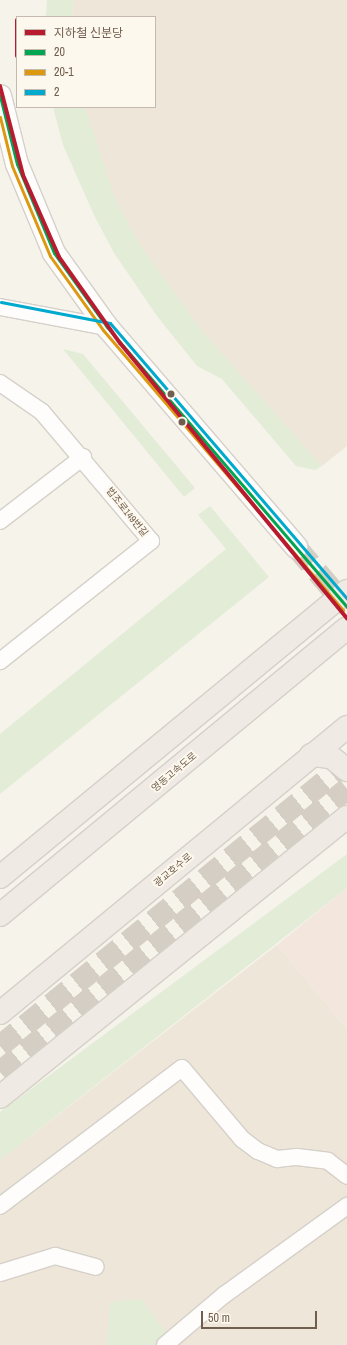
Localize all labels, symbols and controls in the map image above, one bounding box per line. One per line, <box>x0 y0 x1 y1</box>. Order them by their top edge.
legend <box>16 16 156 108</box>
text: 지하철 신분당 <box>54 25 123 41</box>
text: 20 <box>54 44 65 60</box>
text: 20-1 <box>54 64 74 80</box>
text: 2 <box>54 84 59 100</box>
unlabelled marker <box>166 389 176 399</box>
unlabelled marker <box>177 417 187 427</box>
street label: 법조로149번길 <box>104 485 150 539</box>
street label: 영동고속도로 <box>149 750 199 794</box>
street label: 광교호수로 <box>152 851 194 889</box>
scale bar <box>203 1303 319 1329</box>
text: 50 m <box>208 1310 230 1326</box>

